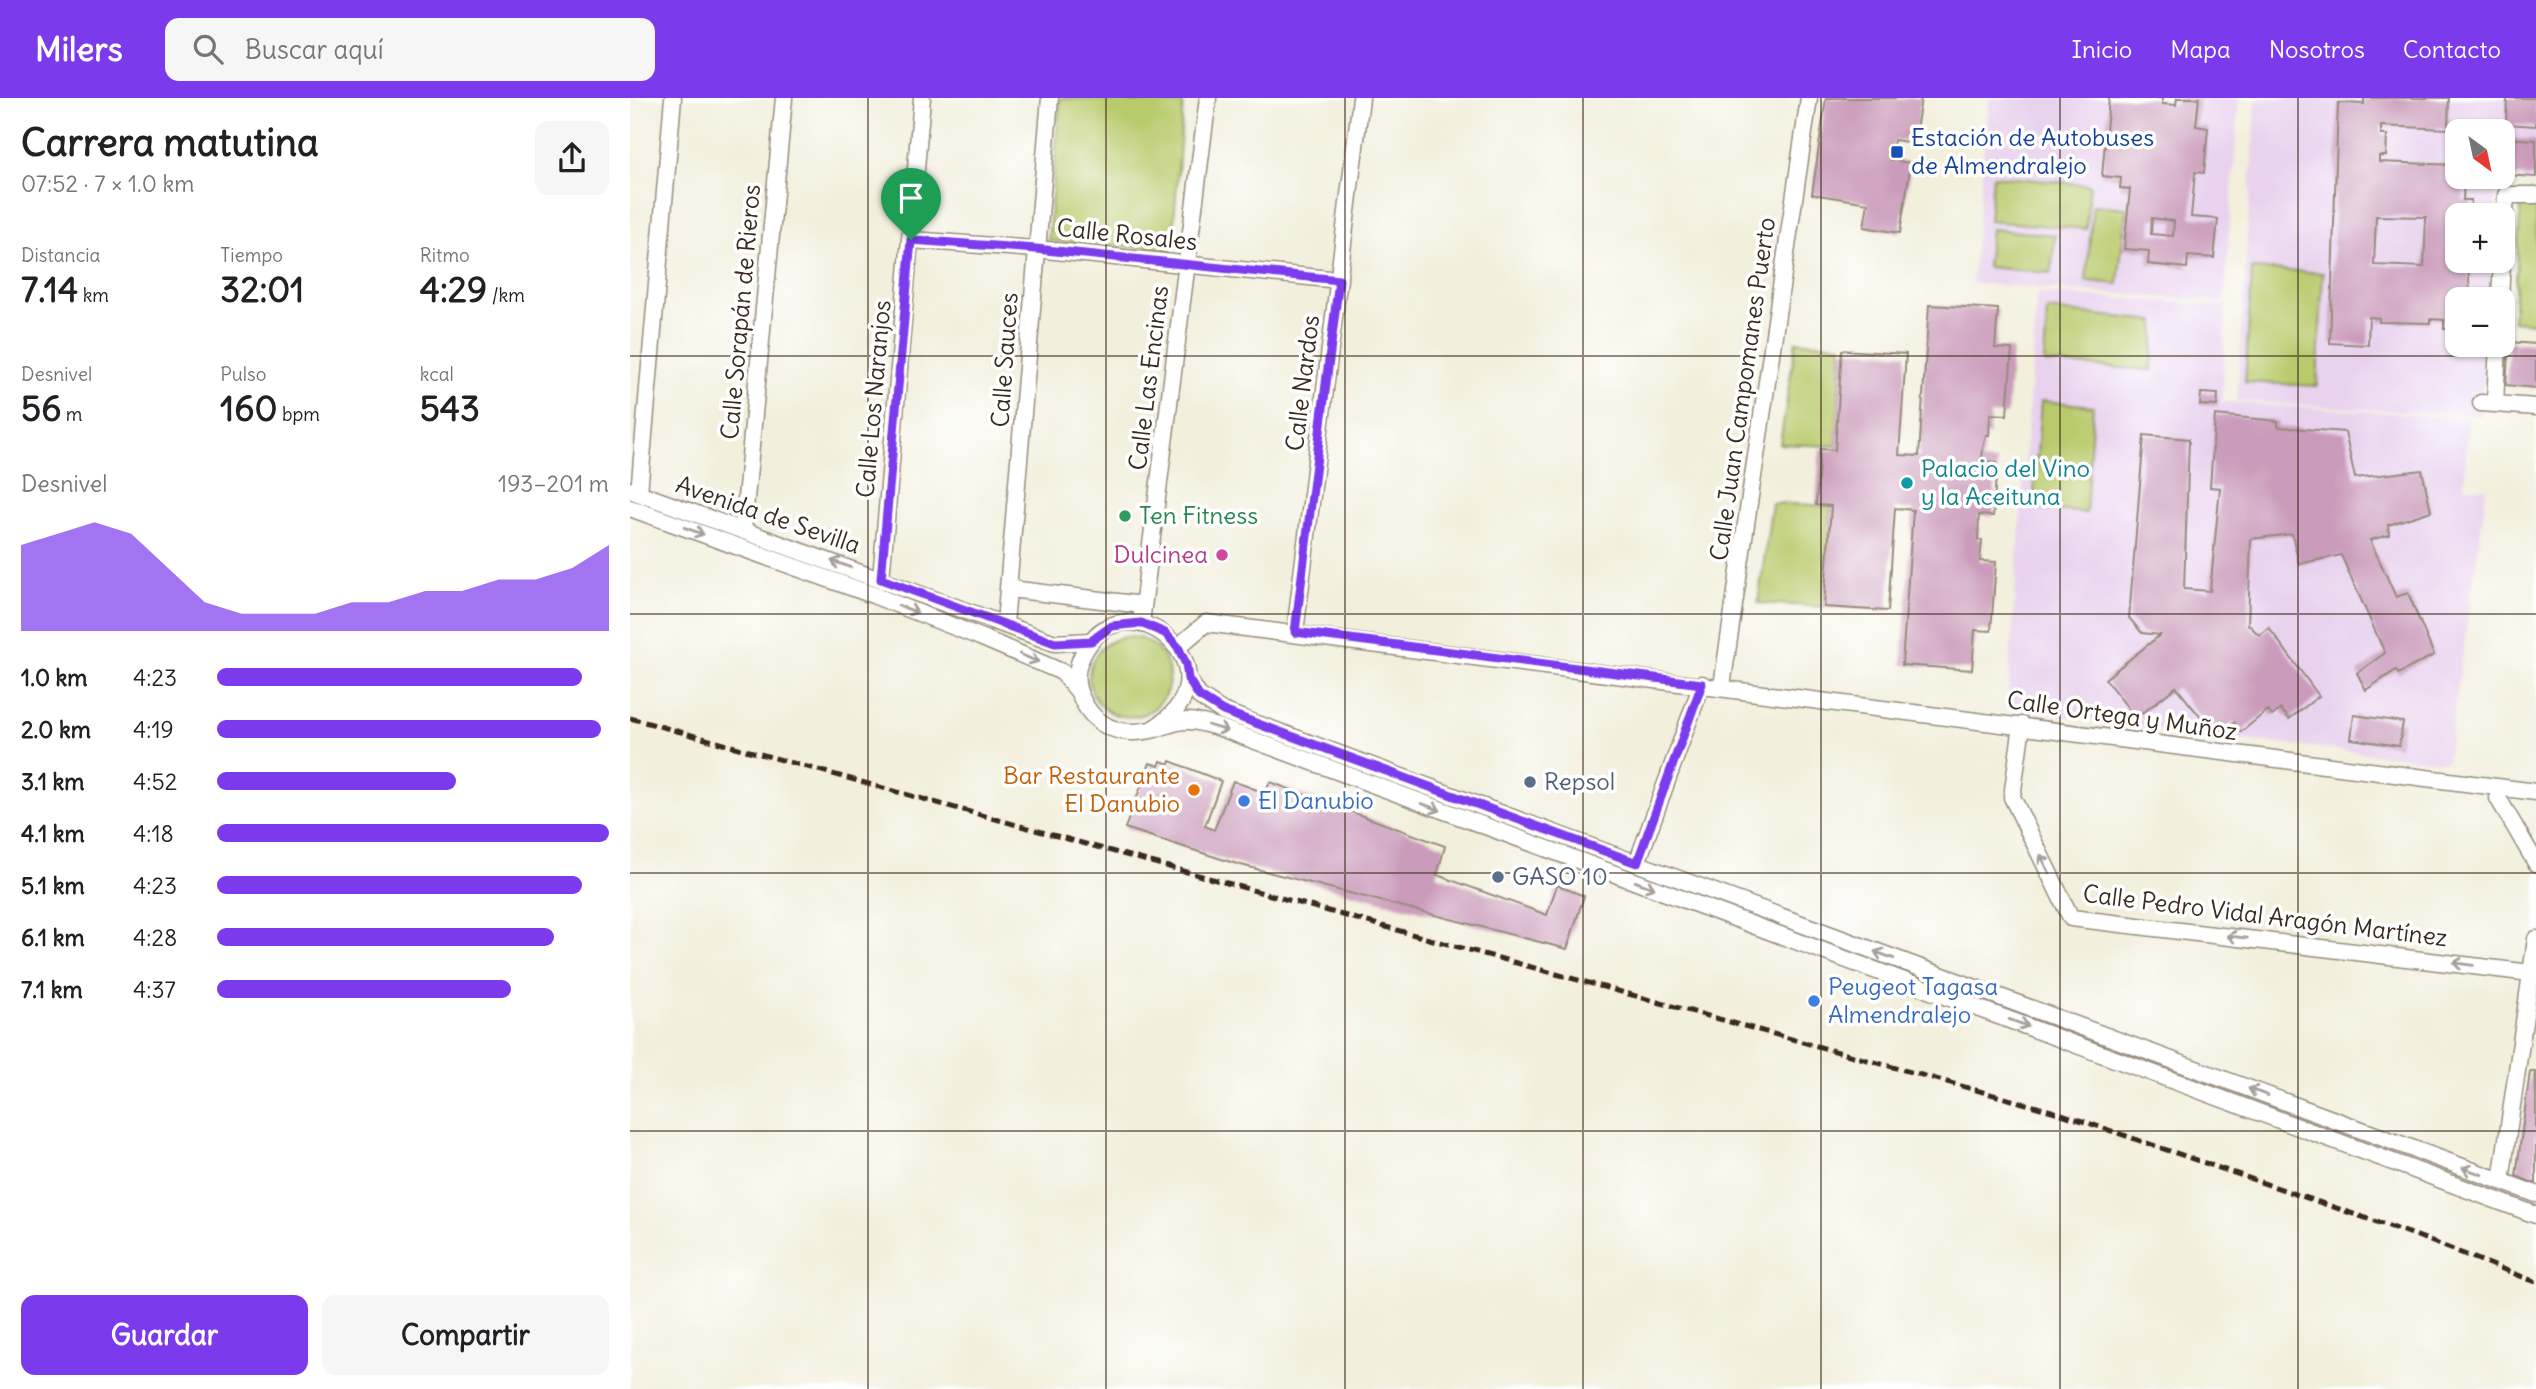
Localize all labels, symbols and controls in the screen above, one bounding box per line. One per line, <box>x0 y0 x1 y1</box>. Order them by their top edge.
search box <box>165 18 655 81</box>
text: Milers <box>35 28 123 70</box>
icon: search <box>189 30 227 68</box>
text: Buscar aquí <box>245 33 384 66</box>
text: Inicio <box>2072 34 2132 64</box>
text: Mapa <box>2170 34 2231 64</box>
text: Nosotros <box>2269 34 2365 64</box>
text: Contacto <box>2403 34 2501 64</box>
text: Carrera matutina <box>21 119 319 166</box>
north arrow <box>2445 119 2515 189</box>
map controls <box>2445 119 2515 357</box>
button: share <box>535 121 609 195</box>
place label: Estación de Autobuses de Almendralejo <box>1911 122 2154 180</box>
marker: Estación de Autobuses de Almendralejo <box>1889 144 1905 160</box>
pin <box>881 168 941 240</box>
text: 07:52 · 7 × 1.0 km <box>21 169 194 198</box>
icon: arrive <box>892 179 930 217</box>
street label: Calle Sorapán de Rieros <box>714 183 766 441</box>
button: + <box>2445 203 2515 273</box>
street label: Calle Rosales <box>1055 212 1199 256</box>
street label: Calle Juan Campomanes Puerto <box>1703 215 1781 562</box>
text: Distancia <box>21 243 100 267</box>
text: Tiempo <box>220 243 283 267</box>
text: Ritmo <box>420 243 470 267</box>
text: 7.14 <box>21 267 78 311</box>
text: 32:01 <box>220 267 304 311</box>
text: 4:29 <box>420 267 487 311</box>
text: km <box>78 283 109 307</box>
text: /km <box>487 283 525 307</box>
street label: Calle Las Encinas <box>1122 284 1174 472</box>
button: − <box>2445 287 2515 357</box>
street label: Calle Sauces <box>984 291 1024 428</box>
street label: Calle Los Naranjos <box>849 299 897 499</box>
street label: Calle Nardos <box>1279 313 1325 453</box>
text: Desnivel <box>21 362 92 386</box>
text: Pulso <box>220 362 266 386</box>
text: kcal <box>420 362 454 386</box>
text: 56 <box>21 386 61 430</box>
text: 160 <box>220 386 277 430</box>
text: 543 <box>420 386 480 430</box>
text: m <box>61 402 83 426</box>
text: bpm <box>277 402 320 426</box>
place label: Palacio del Vino y la Aceituna <box>1921 453 2090 511</box>
street label: Avenida de Sevilla <box>672 468 864 560</box>
text: Desnivel <box>21 469 107 498</box>
text: 193–201 m <box>498 469 609 498</box>
marker: Palacio del Vino y la Aceituna <box>1899 475 1915 491</box>
place label: Ten Fitness <box>1139 500 1258 530</box>
marker: Ten Fitness <box>1117 508 1133 524</box>
one-way arrow <box>683 526 705 538</box>
place label: Dulcinea <box>1113 539 1208 569</box>
marker: Dulcinea <box>1214 547 1230 563</box>
one-way arrow <box>830 557 852 570</box>
one-way arrow <box>897 603 918 616</box>
one-way arrow <box>1018 652 1039 665</box>
text: 1.0 km <box>21 663 87 692</box>
text: 4:23 <box>133 663 177 692</box>
street label: Calle Ortega y Muñoz <box>2005 684 2239 746</box>
text: 2.0 km <box>21 715 91 744</box>
text: 4:19 <box>133 715 174 744</box>
one-way arrow <box>1206 722 1228 735</box>
place label: Bar Restaurante El Danubio <box>1003 760 1180 818</box>
place label: Repsol <box>1544 766 1615 796</box>
text: 3.1 km <box>21 767 84 796</box>
text: 4:52 <box>133 767 177 796</box>
marker: Repsol <box>1522 774 1538 790</box>
marker: Bar Restaurante El Danubio <box>1186 782 1202 798</box>
place label: El Danubio <box>1258 785 1374 815</box>
marker: El Danubio <box>1236 793 1252 809</box>
one-way arrow <box>1419 802 1441 815</box>
text: 4.1 km <box>21 819 85 848</box>
text: 4:18 <box>133 819 174 848</box>
one-way arrow <box>2038 854 2051 875</box>
place label: GASO 10 <box>1512 861 1608 891</box>
marker: GASO 10 <box>1490 869 1506 885</box>
text: 5.1 km <box>21 871 85 900</box>
text: 4:23 <box>133 871 177 900</box>
street label: Calle Pedro Vidal Aragón Martínez <box>2081 878 2449 952</box>
one-way arrow <box>1633 880 1655 892</box>
text: 6.1 km <box>21 923 85 952</box>
text: 4:28 <box>133 923 177 952</box>
one-way arrow <box>2227 930 2249 943</box>
one-way arrow <box>1873 948 1895 960</box>
one-way arrow <box>2452 958 2475 971</box>
place label: Peugeot Tagasa Almendralejo <box>1828 971 1998 1029</box>
text: 7.1 km <box>21 975 83 1004</box>
text: 4:37 <box>133 975 176 1004</box>
marker: Peugeot Tagasa Almendralejo <box>1806 993 1822 1009</box>
one-way arrow <box>2008 1018 2030 1030</box>
one-way arrow <box>2248 1085 2270 1098</box>
one-way arrow <box>2461 1163 2483 1176</box>
button: Guardar <box>21 1295 308 1375</box>
button: Compartir <box>322 1295 609 1375</box>

